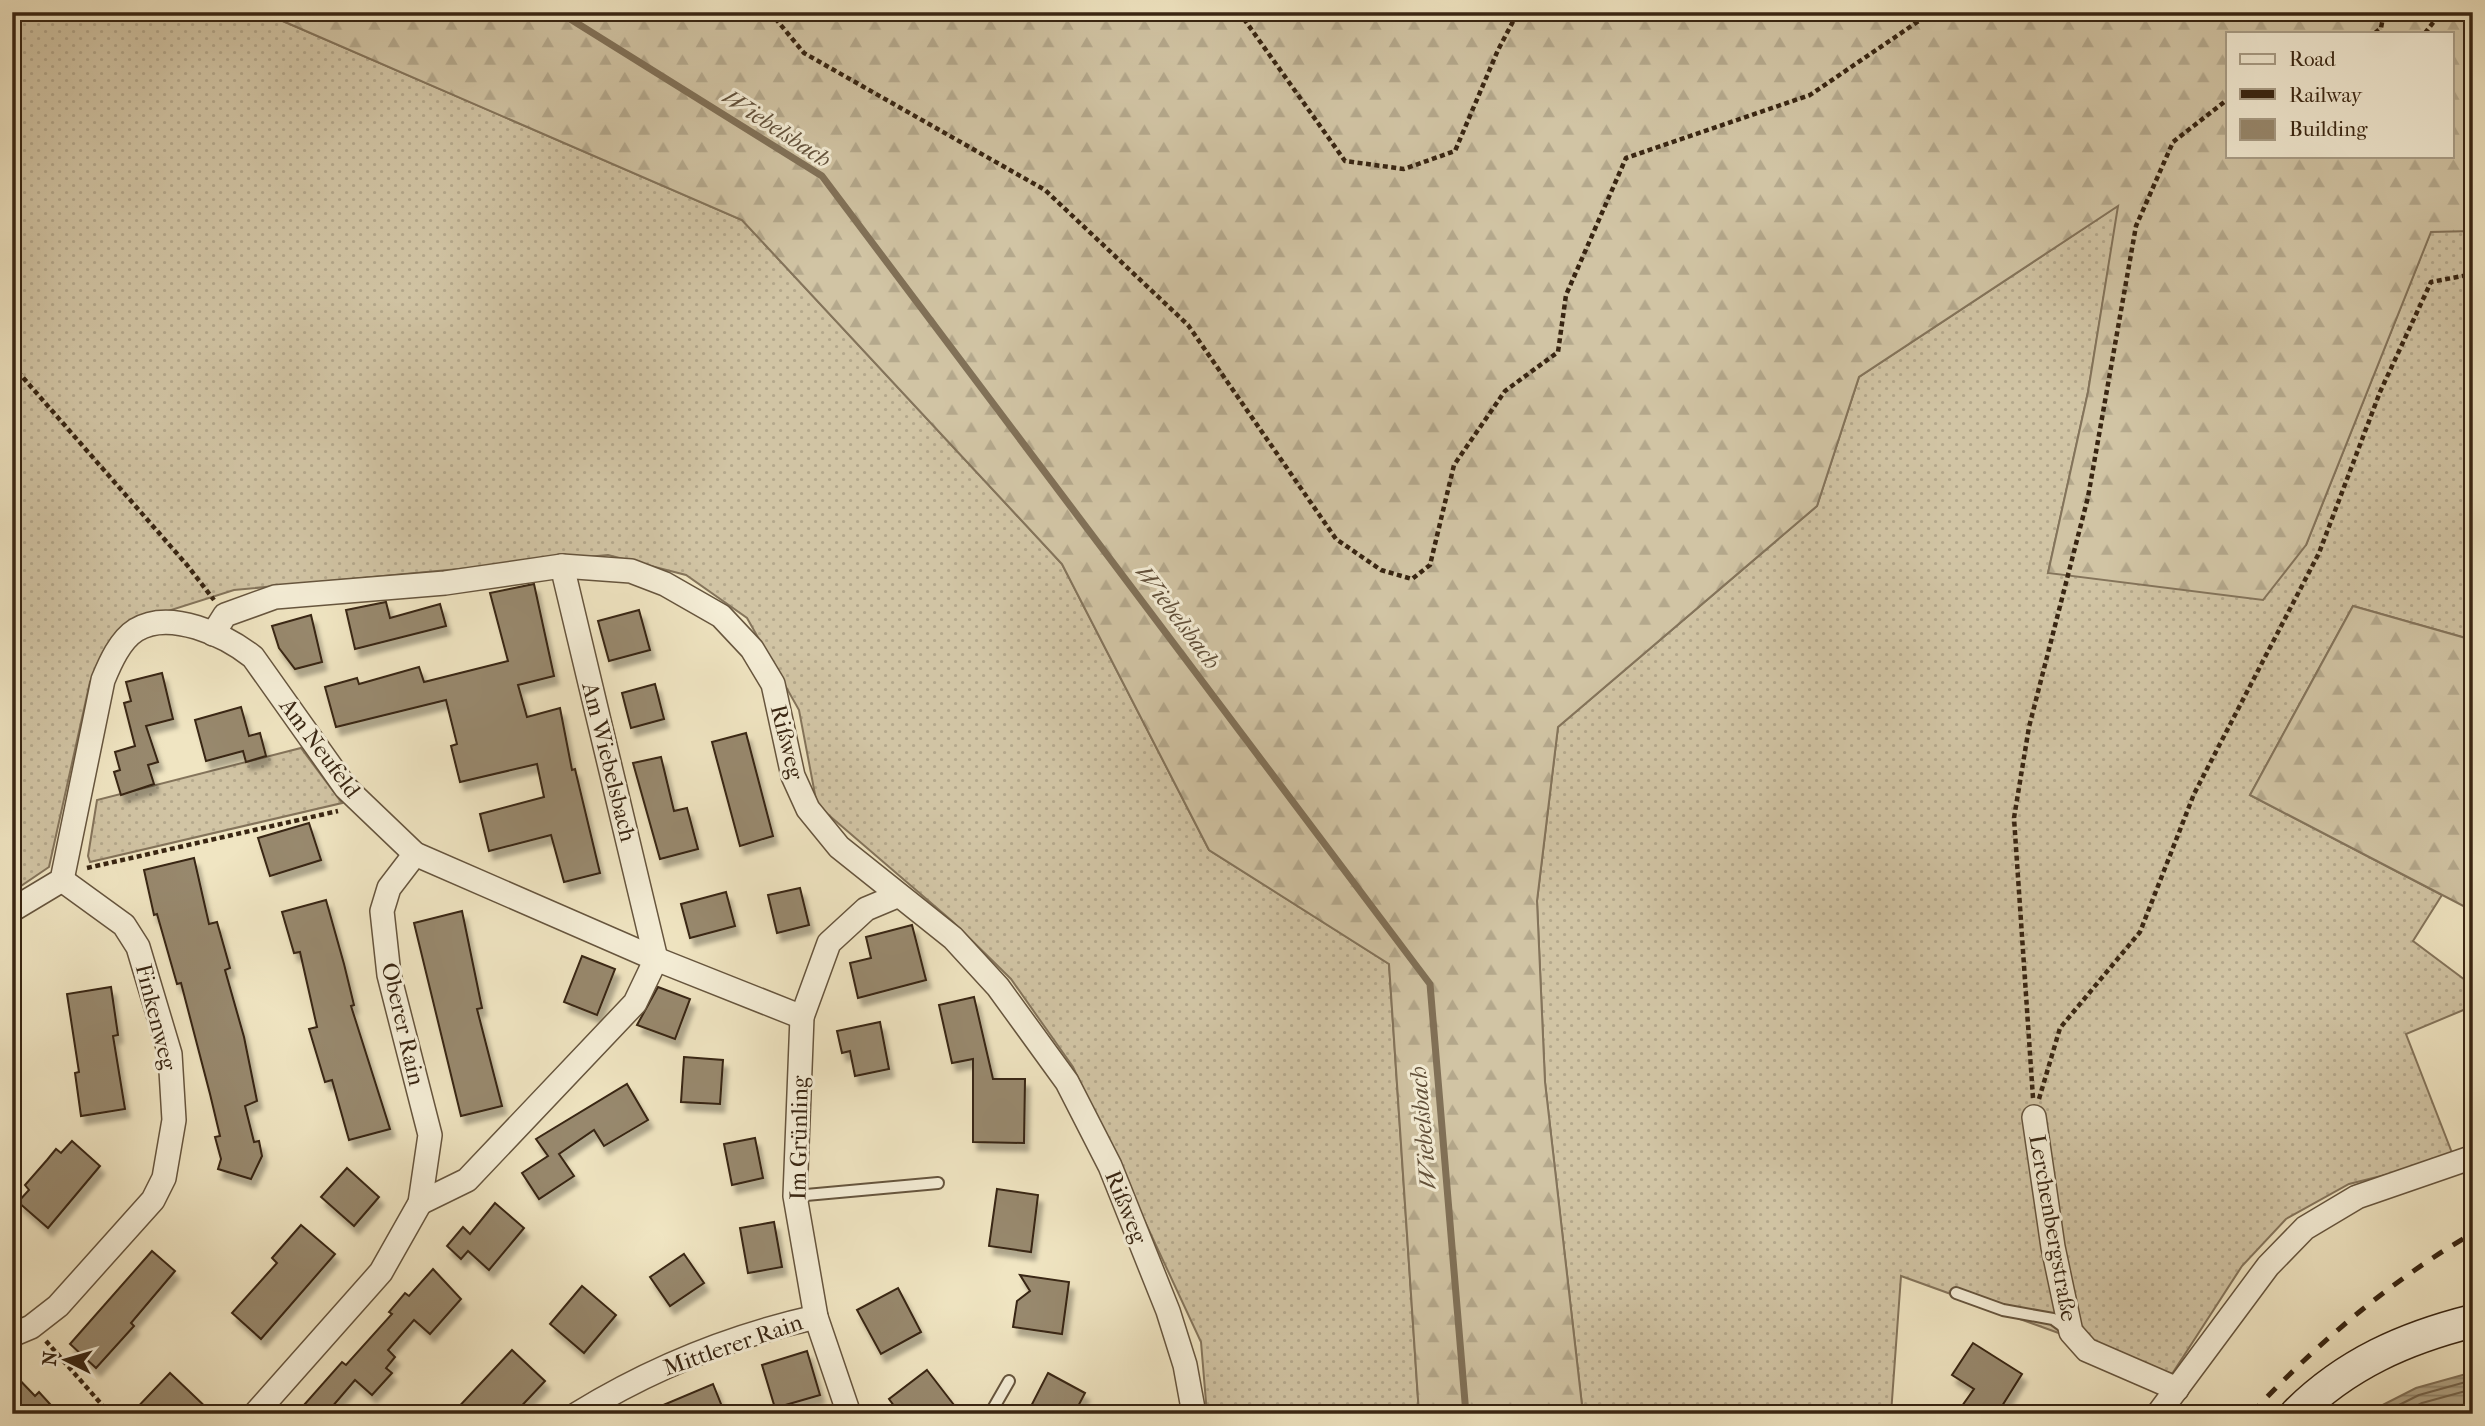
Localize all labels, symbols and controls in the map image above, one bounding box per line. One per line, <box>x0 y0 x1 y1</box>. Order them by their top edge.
legend <box>2226 32 2454 158</box>
text: Road <box>2289 47 2336 71</box>
water label: Wiebelsbach <box>718 83 836 173</box>
text: Railway <box>2289 83 2363 107</box>
text: Building <box>2289 117 2368 141</box>
water label: Wiebelsbach <box>1130 559 1226 675</box>
street label: Am Wiebelsbach <box>576 679 642 845</box>
street label: Am Neufeld <box>273 692 366 803</box>
street label: Rißweg <box>765 702 809 783</box>
street label: Oberer Rain <box>376 960 430 1089</box>
street label: Finkenweg <box>130 961 182 1074</box>
water label: Wiebelsbach <box>1404 1065 1442 1191</box>
street label: Im Grünling <box>784 1075 814 1200</box>
street label: Lerchenbergstraße <box>2023 1133 2083 1323</box>
street label: Rißweg <box>1099 1167 1153 1248</box>
street label: Mittlerer Rain <box>660 1308 807 1381</box>
north arrow <box>32 1324 102 1394</box>
text: N <box>38 1350 62 1367</box>

